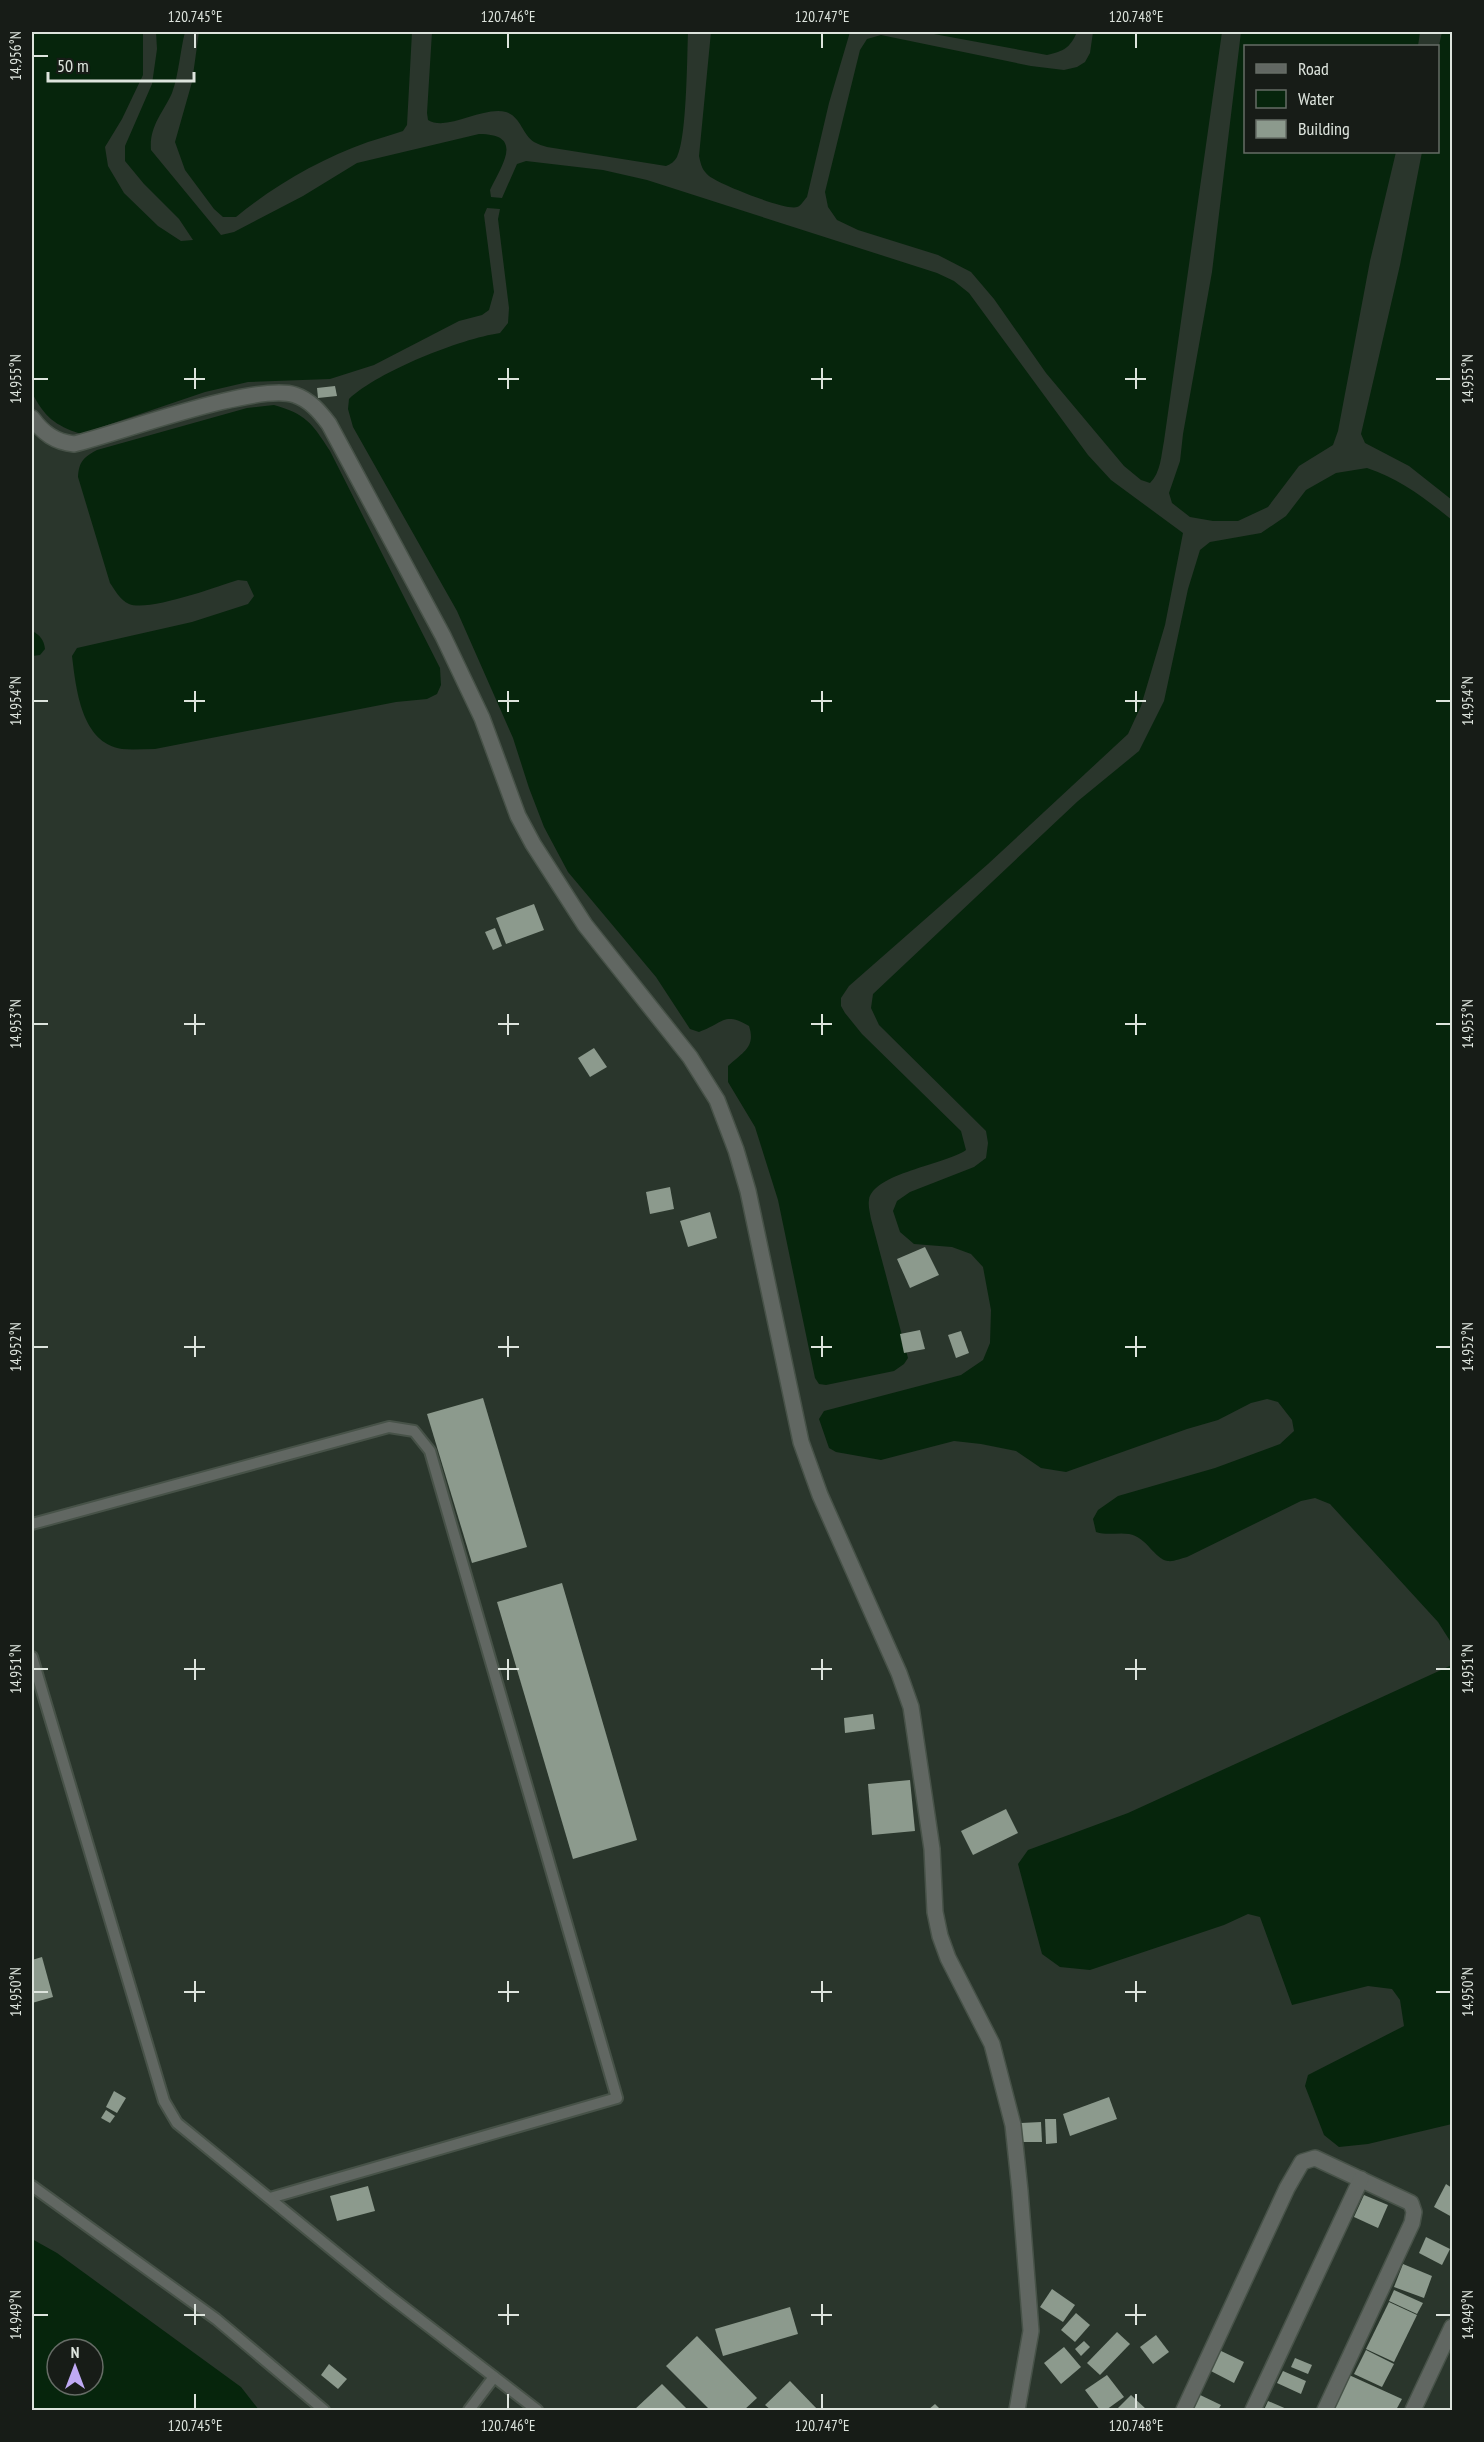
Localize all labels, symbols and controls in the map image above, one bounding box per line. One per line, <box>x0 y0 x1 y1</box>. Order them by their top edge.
text: 120.745°E <box>168 7 222 26</box>
text: 120.746°E <box>481 7 535 26</box>
text: 120.747°E <box>795 7 849 26</box>
text: 120.748°E <box>1109 7 1163 26</box>
text: 14.956°N <box>6 31 25 81</box>
scale bar <box>48 45 194 83</box>
legend <box>1244 45 1439 153</box>
text: 50 m <box>57 54 89 77</box>
text: Road <box>1298 57 1329 80</box>
text: Water <box>1298 87 1334 110</box>
text: Building <box>1298 117 1350 140</box>
text: 14.955°N <box>6 354 25 404</box>
text: 14.955°N <box>1458 354 1477 404</box>
text: 14.954°N <box>6 676 25 726</box>
text: 14.954°N <box>1458 676 1477 726</box>
text: 14.953°N <box>6 999 25 1049</box>
text: 14.953°N <box>1458 999 1477 1049</box>
text: 14.952°N <box>6 1322 25 1372</box>
text: 14.952°N <box>1458 1322 1477 1372</box>
text: 14.951°N <box>6 1644 25 1694</box>
text: 14.951°N <box>1458 1644 1477 1694</box>
text: 14.950°N <box>6 1967 25 2017</box>
text: 14.950°N <box>1458 1967 1477 2017</box>
text: 14.949°N <box>6 2290 25 2340</box>
text: 14.949°N <box>1458 2290 1477 2340</box>
north arrow <box>45 2337 105 2397</box>
text: N <box>71 2342 79 2362</box>
text: 120.745°E <box>168 2416 222 2435</box>
text: 120.746°E <box>481 2416 535 2435</box>
text: 120.747°E <box>795 2416 849 2435</box>
text: 120.748°E <box>1109 2416 1163 2435</box>

